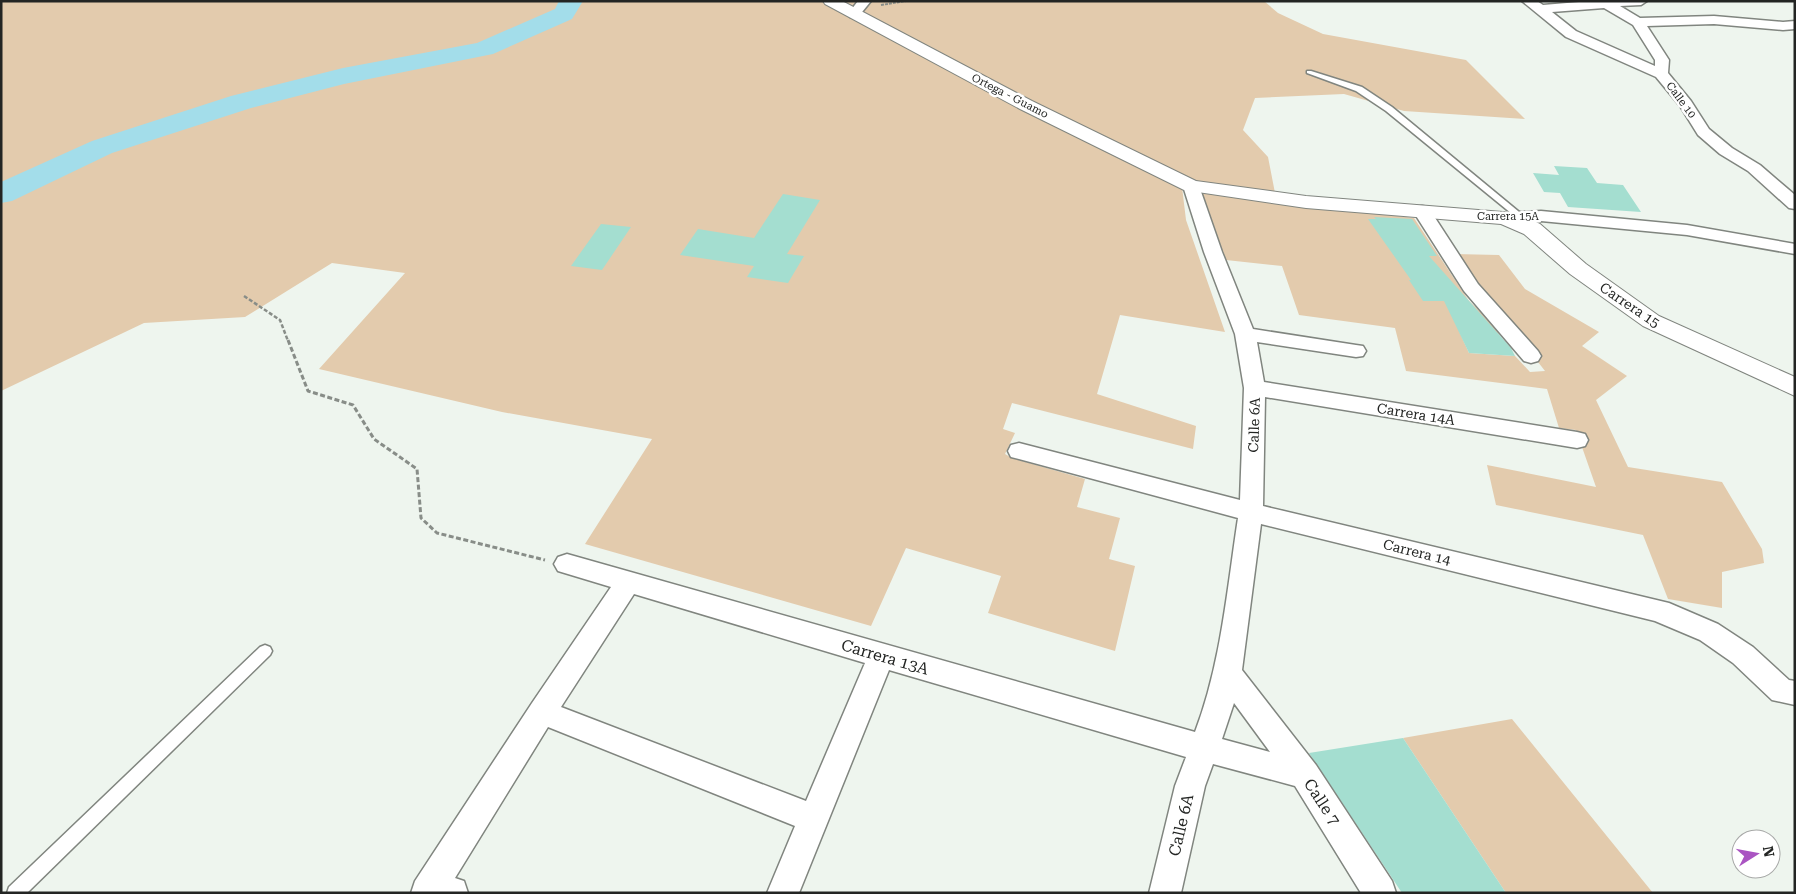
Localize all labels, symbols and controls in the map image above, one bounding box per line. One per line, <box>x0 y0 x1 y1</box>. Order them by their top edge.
street label: Ortega - Guamo <box>969 71 1051 121</box>
street label: Calle 10 <box>1663 79 1699 121</box>
street label: Carrera 15A <box>1477 210 1539 223</box>
street label: Carrera 15 <box>1597 279 1663 331</box>
street label: Calle 6A <box>1245 397 1263 453</box>
street label: Carrera 14A <box>1376 400 1456 428</box>
street label: Carrera 14 <box>1382 536 1453 568</box>
street label: Carrera 13A <box>839 635 932 679</box>
street label: Calle 7 <box>1300 775 1344 829</box>
street label: Calle 6A <box>1165 791 1198 858</box>
north arrow <box>1731 829 1781 879</box>
text: N <box>1760 845 1778 859</box>

